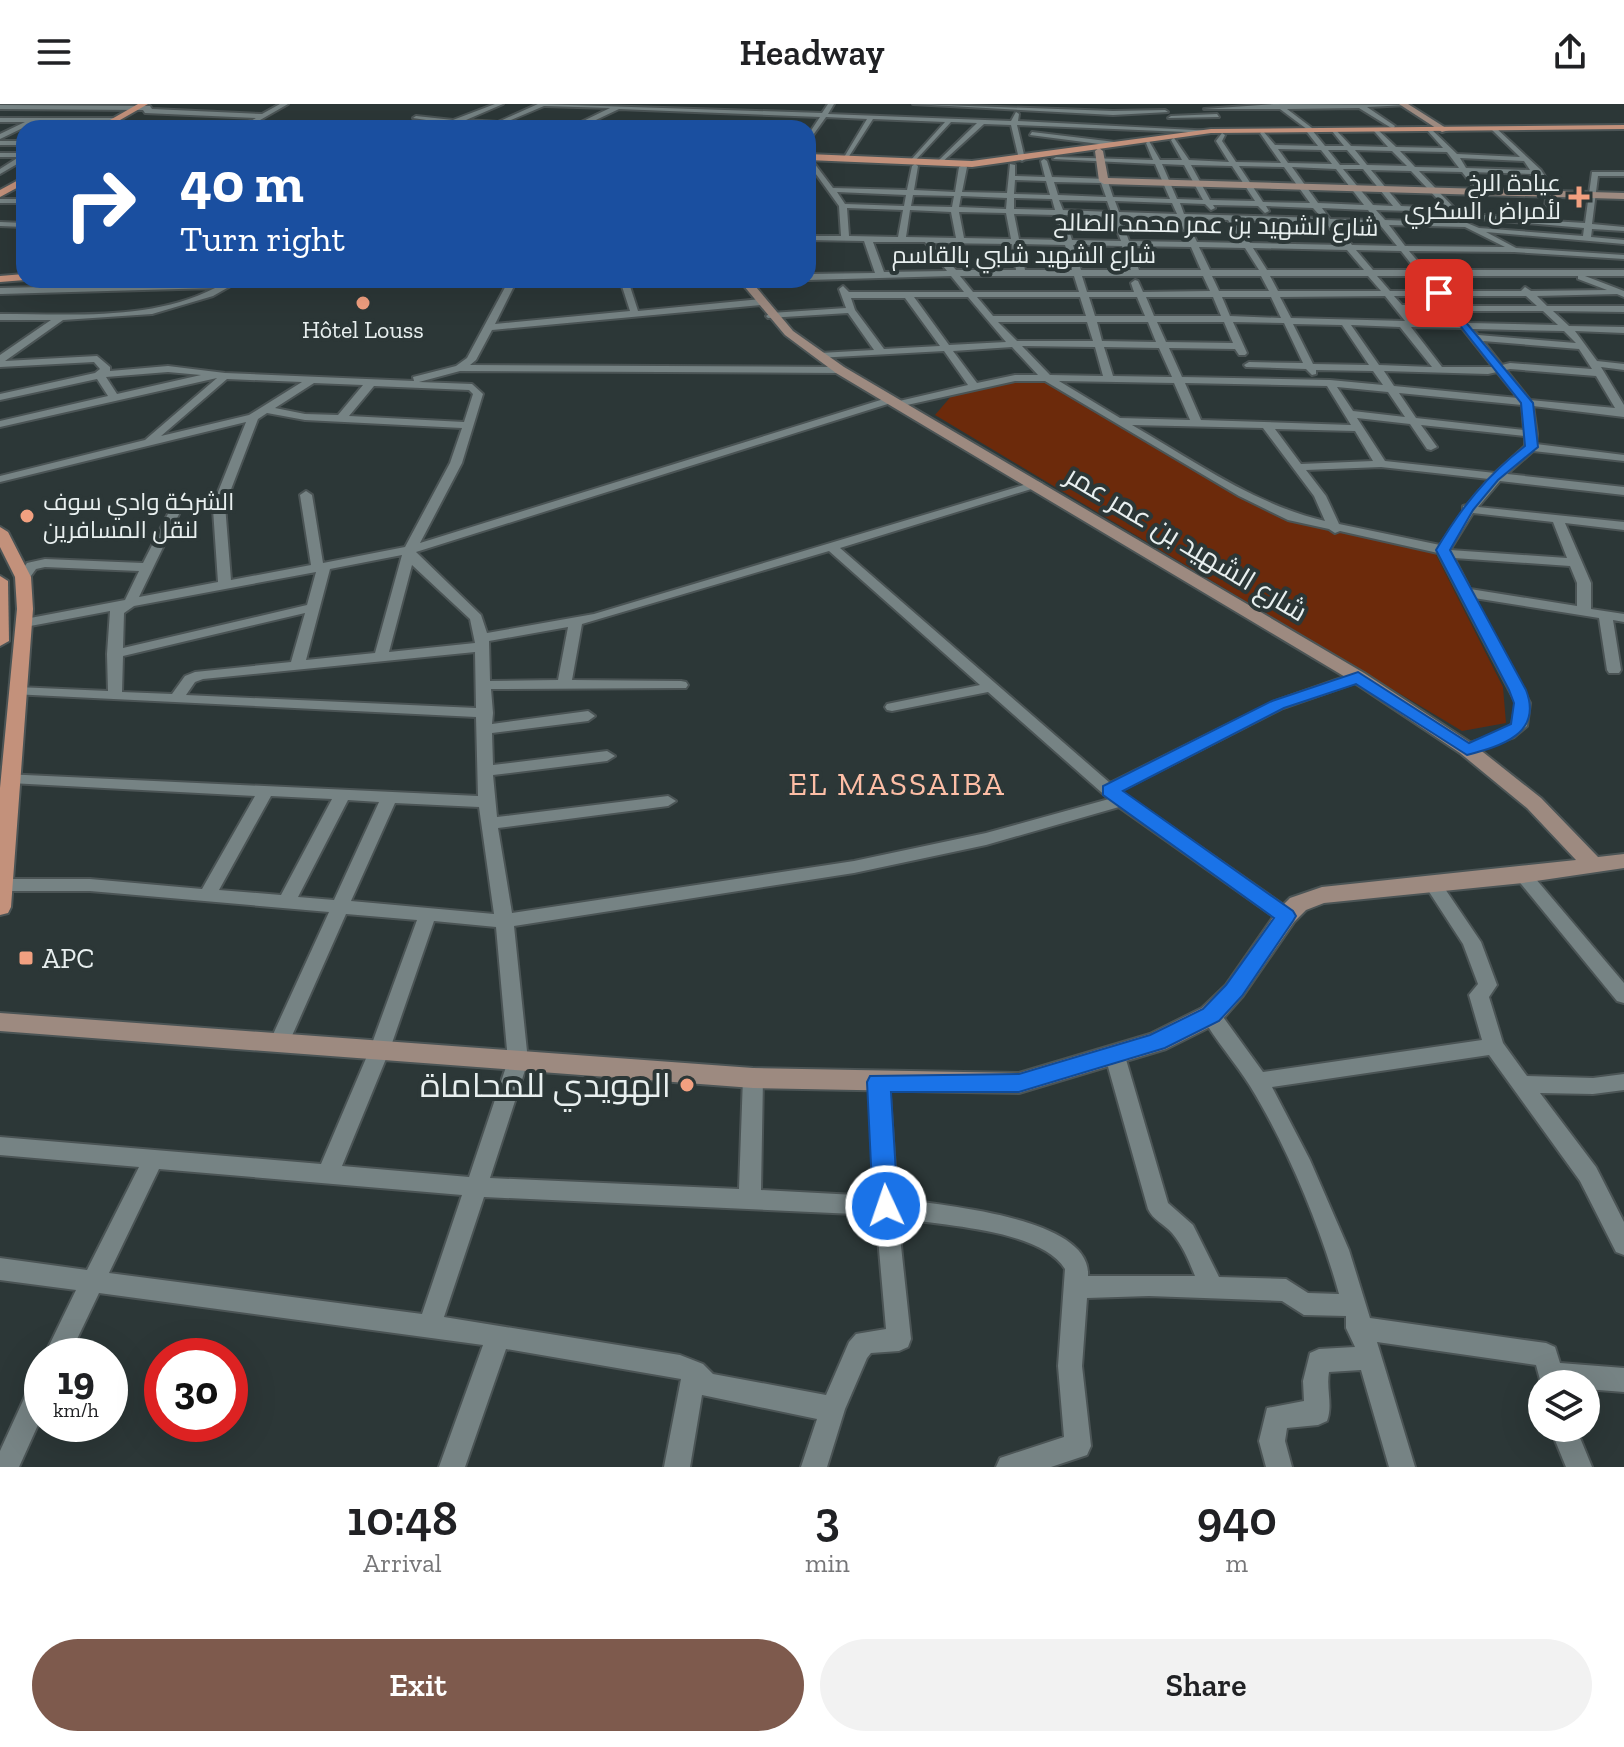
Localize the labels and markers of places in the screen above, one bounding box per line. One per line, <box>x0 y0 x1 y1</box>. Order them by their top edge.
place label: عيادة الرخ لأمراض السكري <box>1404 168 1561 229</box>
marker: عيادة الرخ لأمراض السكري <box>1568 186 1590 208</box>
pin <box>1405 259 1473 327</box>
marker: Hôtel Louss <box>354 294 372 312</box>
place label: Hôtel Louss <box>302 315 424 344</box>
place label: الشركة وادي سوف لنقل المسافرين <box>43 487 234 544</box>
marker: الشركة وادي سوف لنقل المسافرين <box>18 507 36 525</box>
place label: APC <box>42 942 94 975</box>
marker: APC <box>17 949 35 967</box>
place label: الهويدي للمحاماة <box>420 1065 671 1112</box>
marker: الهويدي للمحاماة <box>678 1076 696 1094</box>

